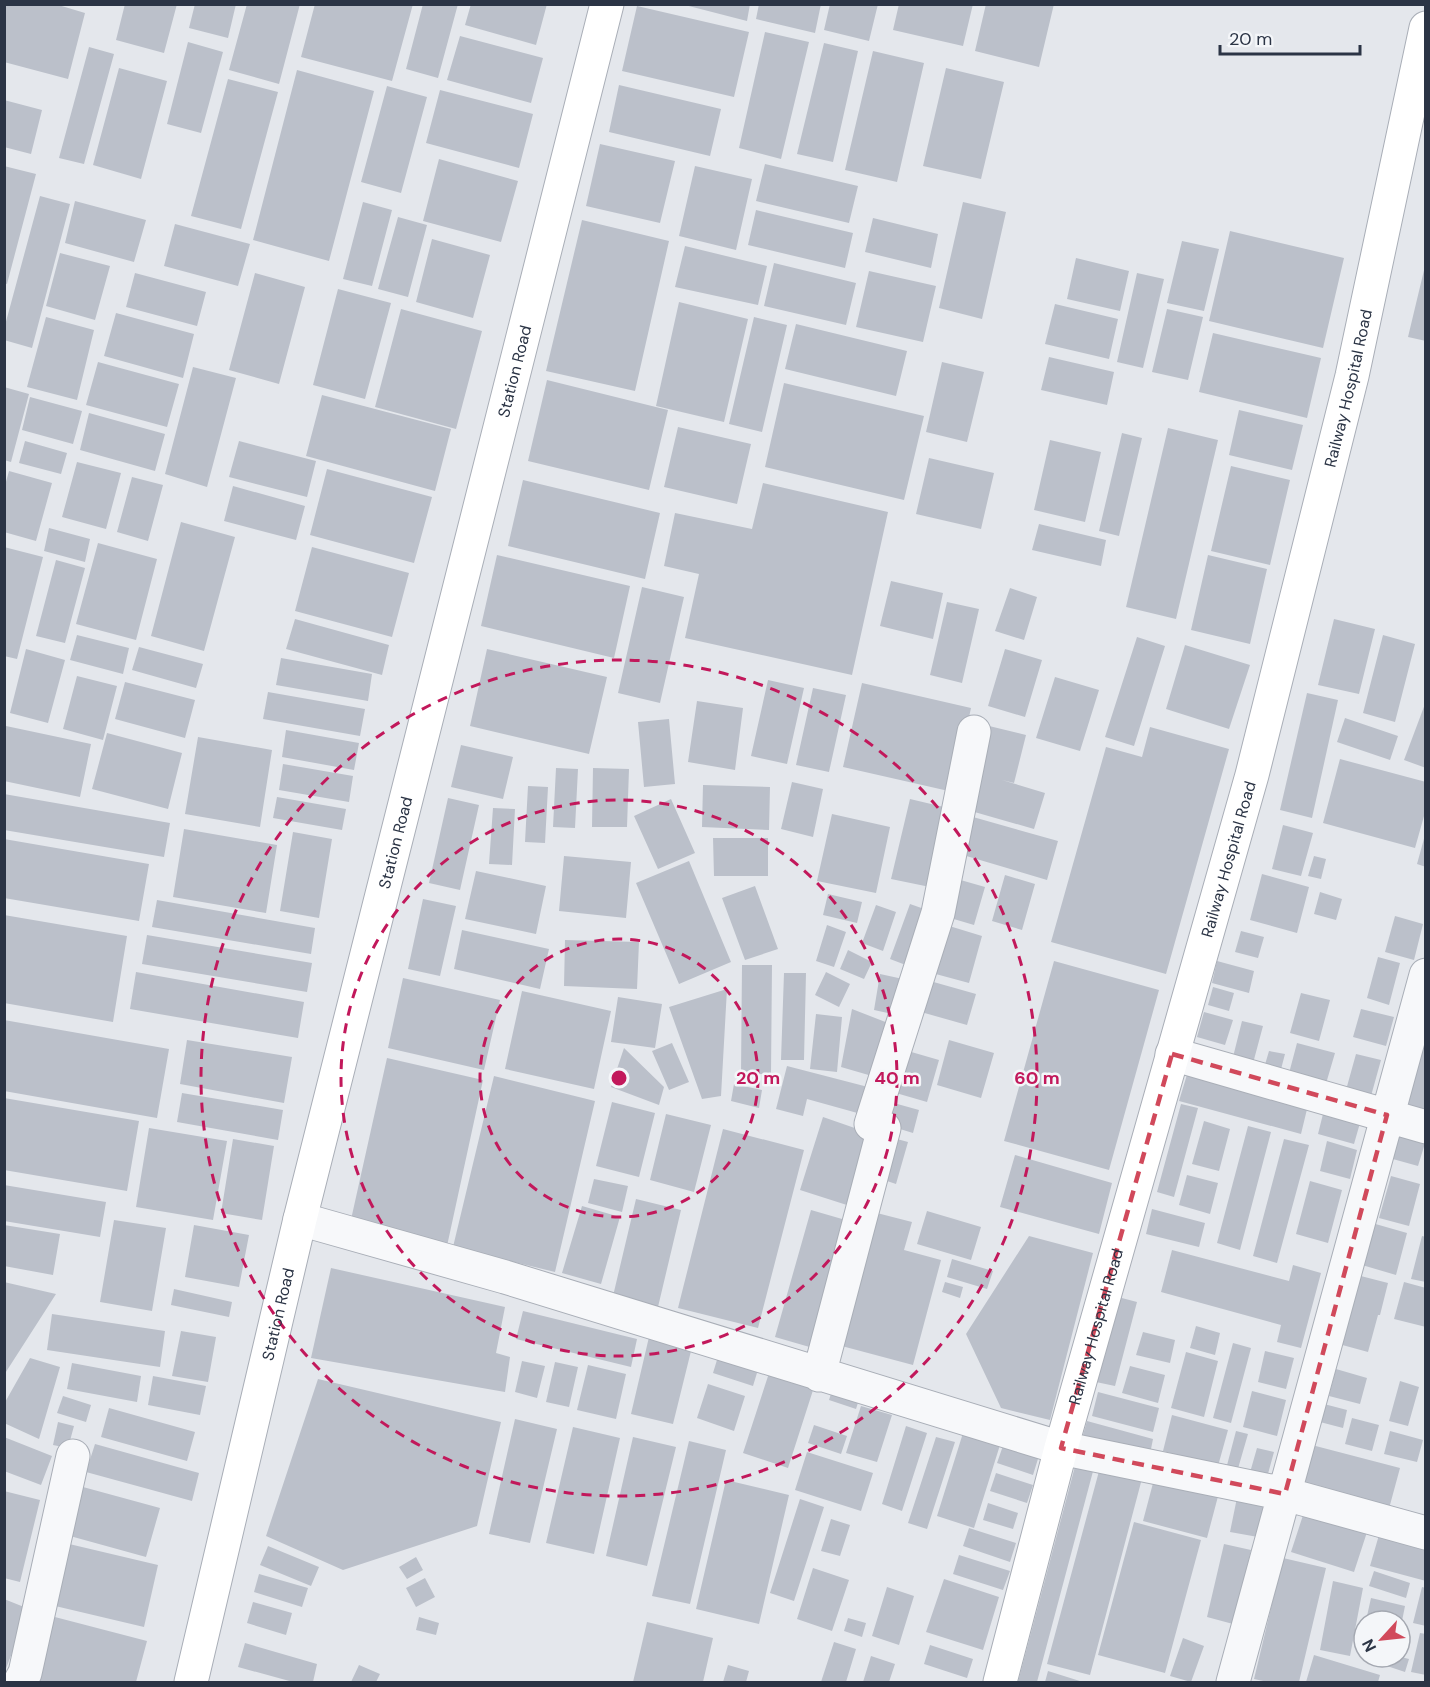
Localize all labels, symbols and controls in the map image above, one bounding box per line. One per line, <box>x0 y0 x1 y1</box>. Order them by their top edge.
scale bar <box>1220 18 1360 56</box>
text: 20 m <box>1229 27 1272 51</box>
street label: Railway Hospital Road <box>1320 307 1377 469</box>
street label: Station Road <box>493 323 536 420</box>
street label: Railway Hospital Road <box>1196 779 1261 940</box>
street label: Station Road <box>374 794 417 891</box>
text: 20 m <box>736 1066 780 1090</box>
text: 40 m <box>874 1066 920 1090</box>
text: 60 m <box>1014 1066 1060 1090</box>
centre of rings <box>609 1068 629 1088</box>
street label: Railway Hospital Road <box>1064 1246 1128 1407</box>
street label: Station Road <box>257 1266 299 1363</box>
north arrow <box>1352 1609 1412 1669</box>
text: N <box>1357 1636 1381 1656</box>

